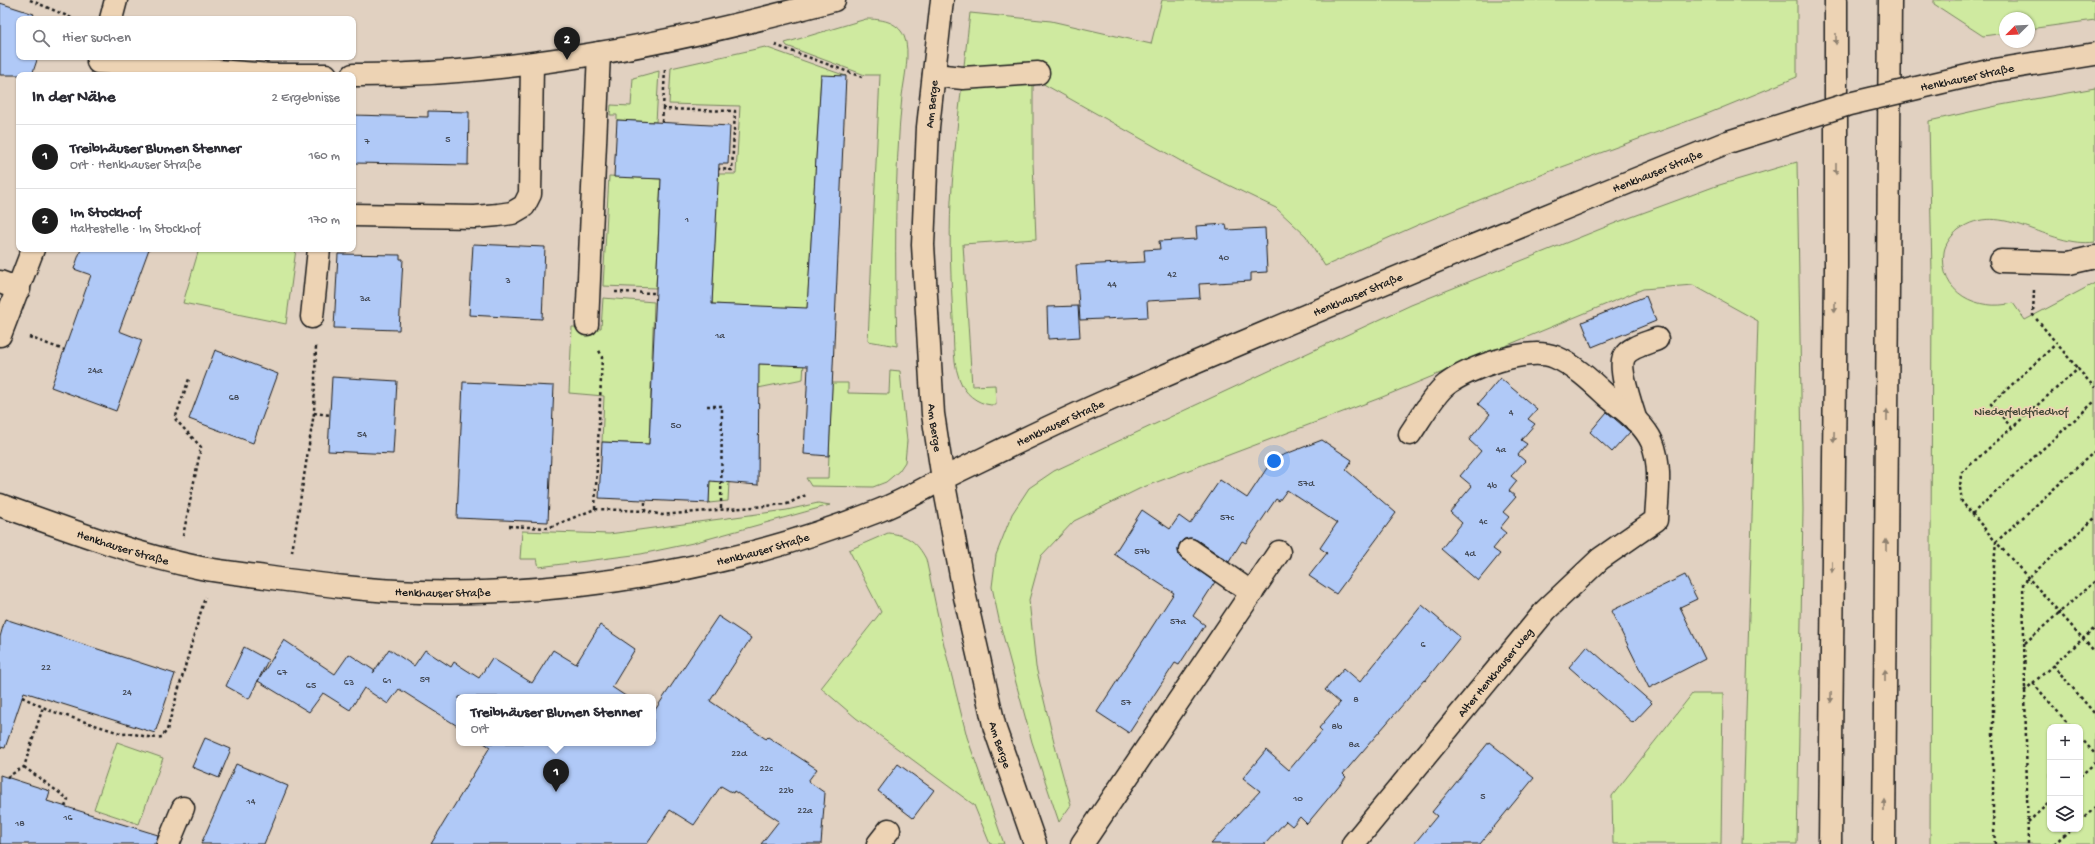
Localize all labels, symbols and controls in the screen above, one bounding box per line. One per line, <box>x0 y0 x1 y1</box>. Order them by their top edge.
north arrow <box>1999 12 2035 48</box>
search box <box>16 16 356 60</box>
icon: search <box>30 27 52 49</box>
pin: 2 <box>554 27 580 60</box>
text: Hier suchen <box>62 29 131 47</box>
one-way arrow <box>1833 33 1839 46</box>
street label: Henkhauser Straße <box>1919 62 2016 96</box>
street label: Am Berge <box>924 79 943 129</box>
text: In der Nähe <box>32 88 115 108</box>
text: 2 Ergebnisse <box>272 91 340 106</box>
house number: 5 <box>445 134 451 146</box>
house number: 7 <box>363 136 370 148</box>
text: Treibhäuser Blumen Stenner <box>70 140 241 158</box>
street label: Henkhauser Straße <box>1611 148 1706 197</box>
text: 1 <box>42 149 48 164</box>
text: 160 m <box>308 149 340 164</box>
text: Ort · Henkhauser Straße <box>70 158 201 173</box>
one-way arrow <box>1833 163 1839 176</box>
text: Im Stockhof <box>70 204 141 222</box>
text: 2 <box>42 213 48 228</box>
text: 170 m <box>308 213 340 228</box>
house number: 1 <box>684 214 689 226</box>
text: Haltestelle · Im Stockhof <box>70 222 200 237</box>
house number: 40 <box>1219 252 1230 264</box>
house number: 42 <box>1167 269 1177 281</box>
street label: Henkhauser Straße <box>1312 271 1406 321</box>
house number: 3 <box>504 275 511 287</box>
house number: 44 <box>1107 279 1117 291</box>
house number: 3a <box>359 293 371 305</box>
one-way arrow <box>1832 301 1838 314</box>
house number: 1a <box>714 330 725 342</box>
house number: 24a <box>87 365 103 377</box>
house number: 68 <box>229 392 240 404</box>
street label: Henkhauser Straße <box>1015 397 1108 451</box>
street label: Am Berge <box>923 404 944 454</box>
park label: Niederfeldfriedhof <box>1974 406 2069 420</box>
house number: 4 <box>1509 407 1514 419</box>
one-way arrow <box>1884 408 1890 421</box>
house number: 50 <box>671 420 682 432</box>
house number: 54 <box>357 429 367 441</box>
one-way arrow <box>1831 431 1837 444</box>
house number: 4a <box>1496 444 1507 456</box>
your location <box>1264 451 1284 471</box>
house number: 57d <box>1298 478 1315 490</box>
house number: 4b <box>1487 480 1498 492</box>
house number: 57c <box>1220 512 1235 524</box>
house number: 4c <box>1479 516 1488 528</box>
street label: Henkhauser Straße <box>75 528 171 570</box>
street label: Henkhauser Straße <box>715 531 812 570</box>
one-way arrow <box>1883 538 1889 551</box>
house number: 57b <box>1134 546 1151 558</box>
house number: 4d <box>1465 548 1476 560</box>
one-way arrow <box>1829 561 1836 573</box>
street label: Henkhauser Straße <box>395 586 492 601</box>
house number: 57a <box>1170 616 1186 628</box>
street label: Alter Henkhauser Weg <box>1455 626 1538 721</box>
house number: 6 <box>1420 639 1426 651</box>
house number: 22 <box>41 662 51 674</box>
house number: 67 <box>277 667 288 679</box>
one-way arrow <box>1882 668 1888 681</box>
house number: 59 <box>420 674 430 686</box>
house number: 61 <box>382 675 392 687</box>
house number: 63 <box>344 677 354 689</box>
house number: 65 <box>306 680 316 692</box>
house number: 24 <box>122 687 132 699</box>
one-way arrow <box>1828 691 1834 704</box>
popup <box>456 694 656 746</box>
house number: 8 <box>1353 694 1359 706</box>
house number: 57 <box>1121 697 1132 709</box>
text: Treibhäuser Blumen Stenner <box>471 704 641 722</box>
street label: Am Berge <box>985 721 1013 771</box>
house number: 8b <box>1332 721 1343 733</box>
text: Ort <box>471 722 488 737</box>
map controls <box>2047 724 2083 832</box>
button: + <box>2047 724 2083 760</box>
house number: 8a <box>1348 739 1360 751</box>
house number: 22d <box>731 748 748 760</box>
pin: 1 <box>543 759 569 792</box>
button: − <box>2047 760 2083 796</box>
house number: 22c <box>759 763 773 775</box>
house number: 22b <box>778 785 794 797</box>
house number: 5 <box>1480 791 1486 803</box>
house number: 10 <box>1292 793 1303 805</box>
house number: 14 <box>246 796 256 808</box>
button: layers <box>2047 796 2083 832</box>
one-way arrow <box>1881 798 1887 811</box>
house number: 22a <box>797 805 813 817</box>
house number: 16 <box>62 812 73 824</box>
house number: 18 <box>14 818 25 830</box>

